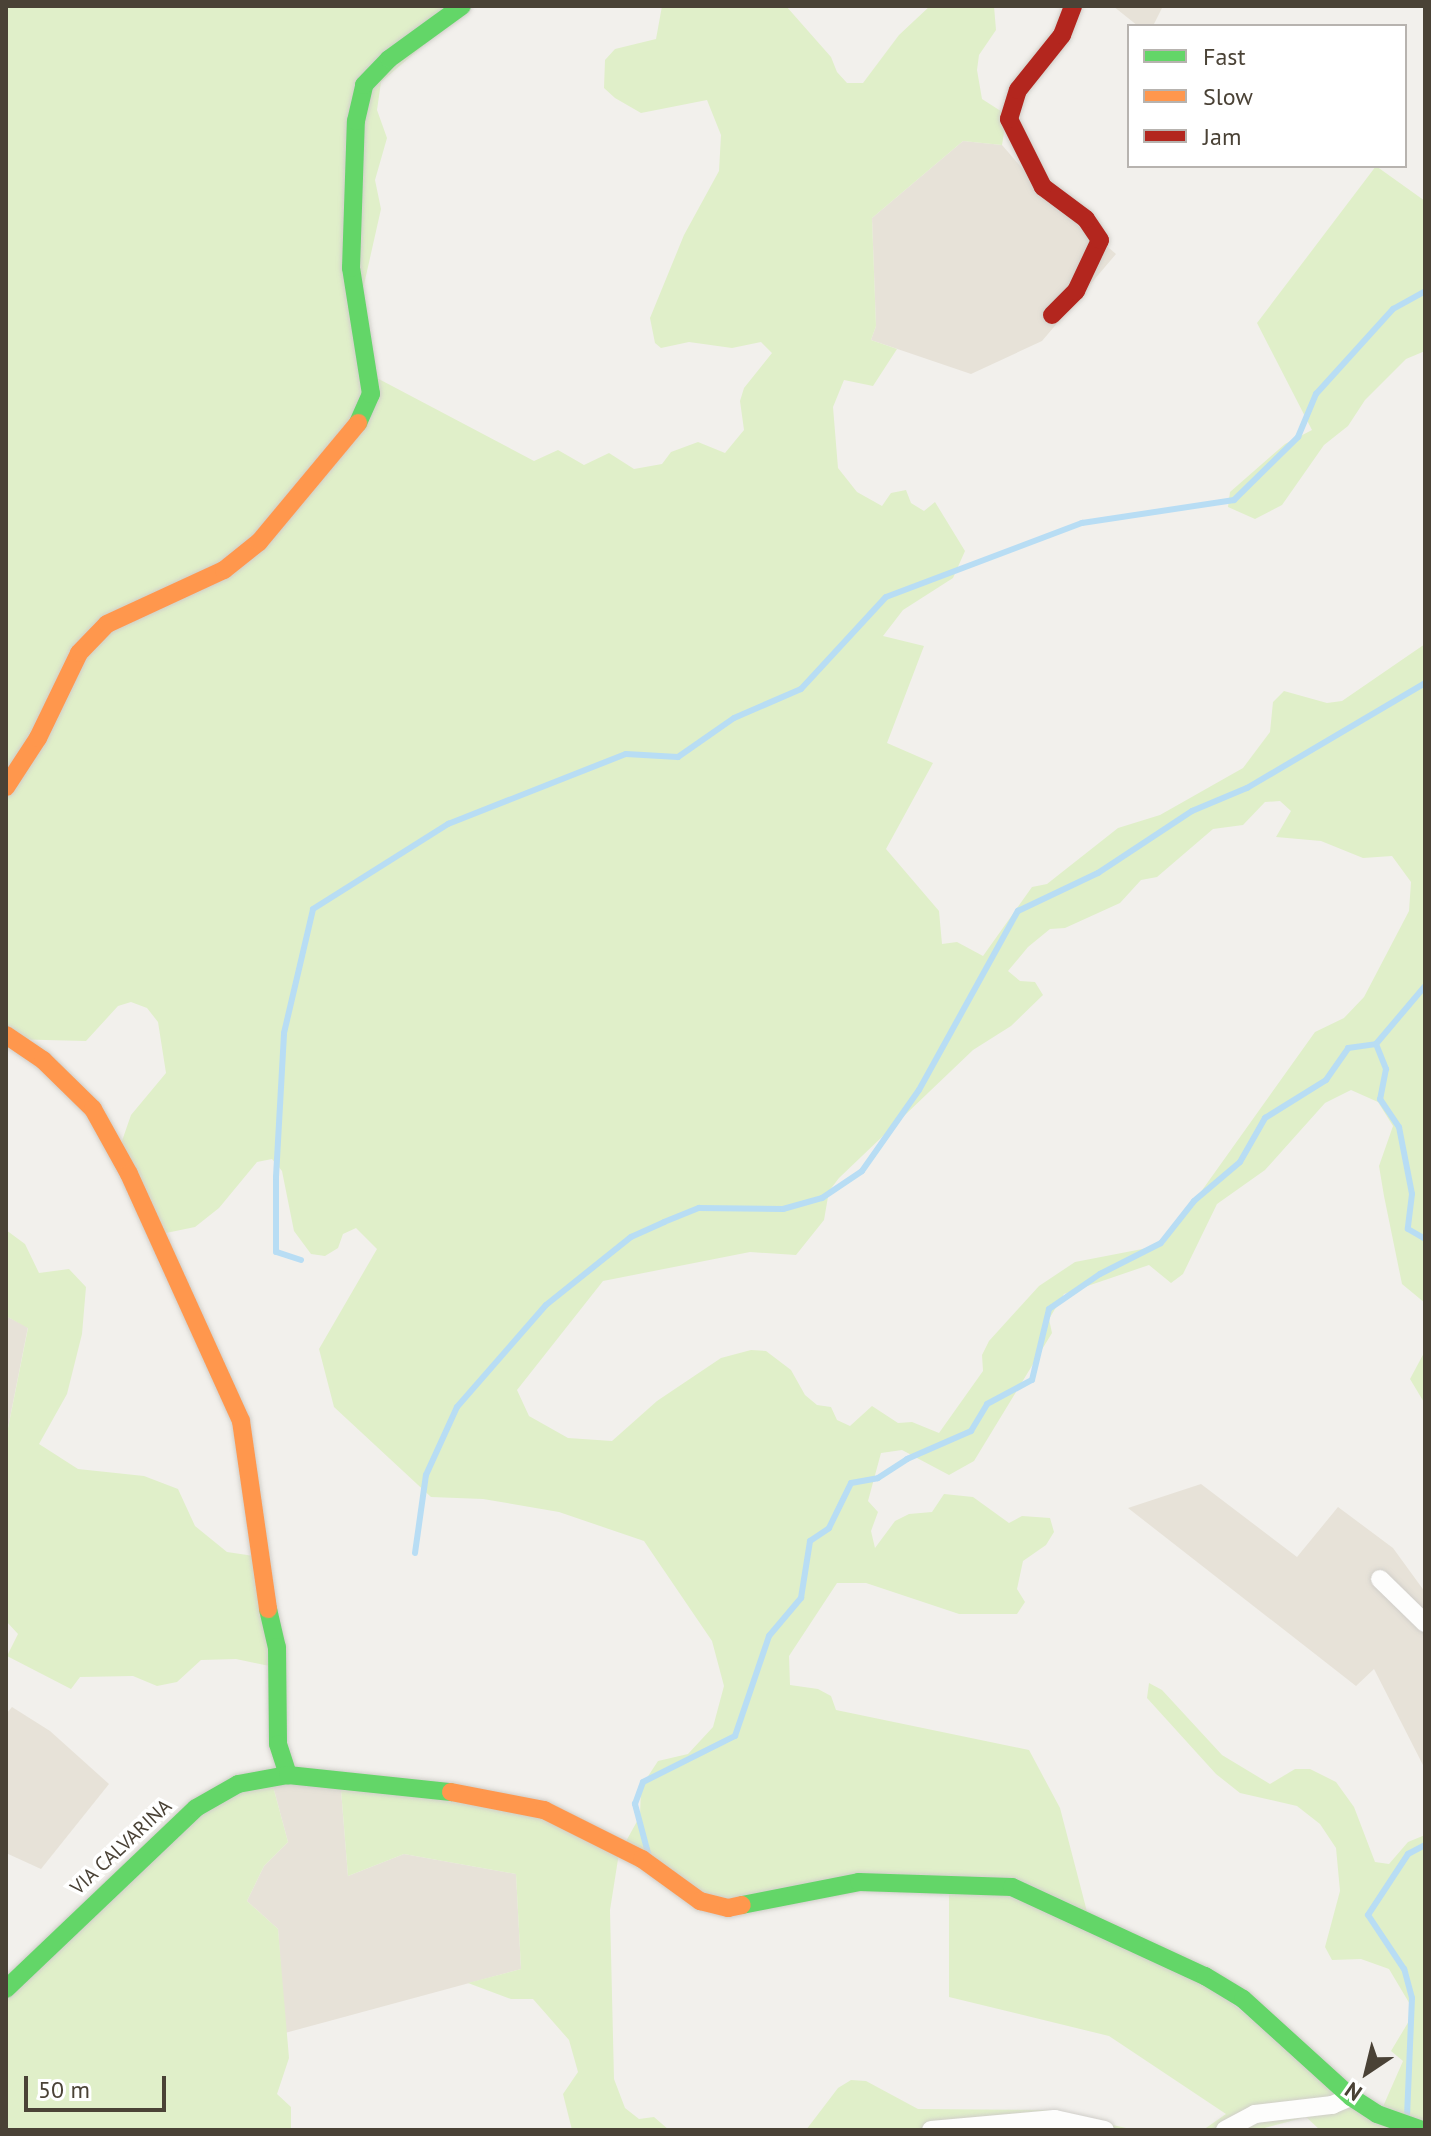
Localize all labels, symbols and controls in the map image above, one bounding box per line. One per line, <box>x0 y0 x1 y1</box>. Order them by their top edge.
legend <box>1127 24 1407 168</box>
text: Fast <box>1203 41 1246 72</box>
text: Slow <box>1203 81 1253 112</box>
text: Jam <box>1203 121 1241 152</box>
street label: VIA CALVARINA <box>65 1794 177 1900</box>
north arrow <box>1327 2032 1407 2112</box>
scale bar <box>28 2060 170 2110</box>
text: 50 m <box>38 2074 90 2105</box>
text: N <box>1339 2076 1367 2107</box>

